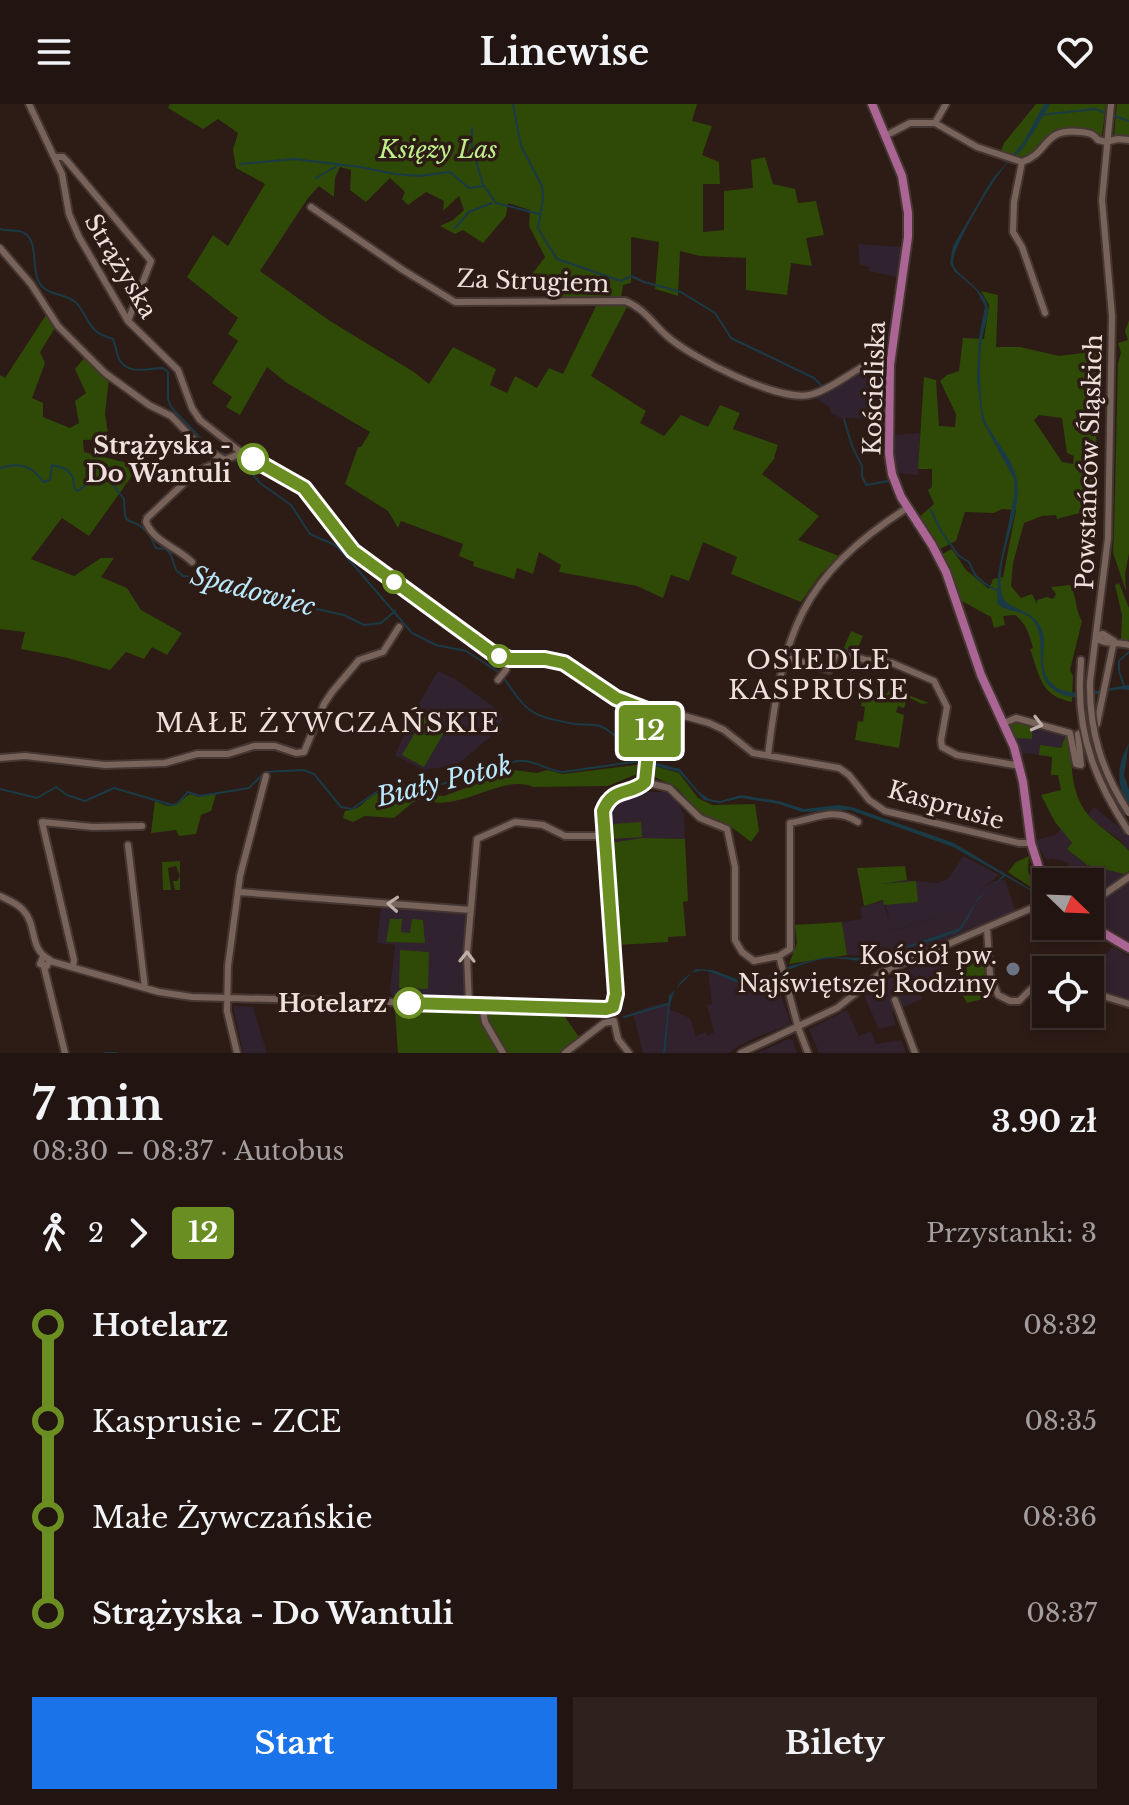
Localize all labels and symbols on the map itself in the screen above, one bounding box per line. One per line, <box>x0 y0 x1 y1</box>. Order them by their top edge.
park label: Księży Las <box>378 135 497 164</box>
street label: Strążyska <box>79 209 164 324</box>
street label: Za Strugiem <box>456 264 610 298</box>
street label: Kościeliska <box>857 320 891 456</box>
street label: Powstańców Śląskich <box>1069 334 1108 590</box>
place label: Strążyska - Do Wantuli <box>86 431 231 488</box>
marker: Strążyska - Do Wantuli <box>238 444 268 474</box>
water label: Spadowiec <box>187 559 319 623</box>
unlabelled marker <box>383 571 405 593</box>
district label: OSIEDLE KASPRUSIE <box>728 644 910 706</box>
unlabelled marker <box>488 645 510 667</box>
line badge: 12 <box>614 705 686 757</box>
district label: MAŁE ŻYWCZAŃSKIE <box>155 707 501 739</box>
one-way arrow <box>1030 714 1044 731</box>
water label: Biały Potok <box>372 749 515 813</box>
street label: Kasprusie <box>885 775 1007 835</box>
north arrow <box>1032 868 1104 940</box>
one-way arrow <box>386 896 399 913</box>
place label: Kościół pw. Najświętszej Rodziny <box>738 941 998 998</box>
one-way arrow <box>458 950 476 963</box>
marker: Kościół pw. Najświętszej Rodziny <box>1004 960 1022 978</box>
marker: Hotelarz <box>394 988 424 1018</box>
place label: Hotelarz <box>278 989 387 1018</box>

